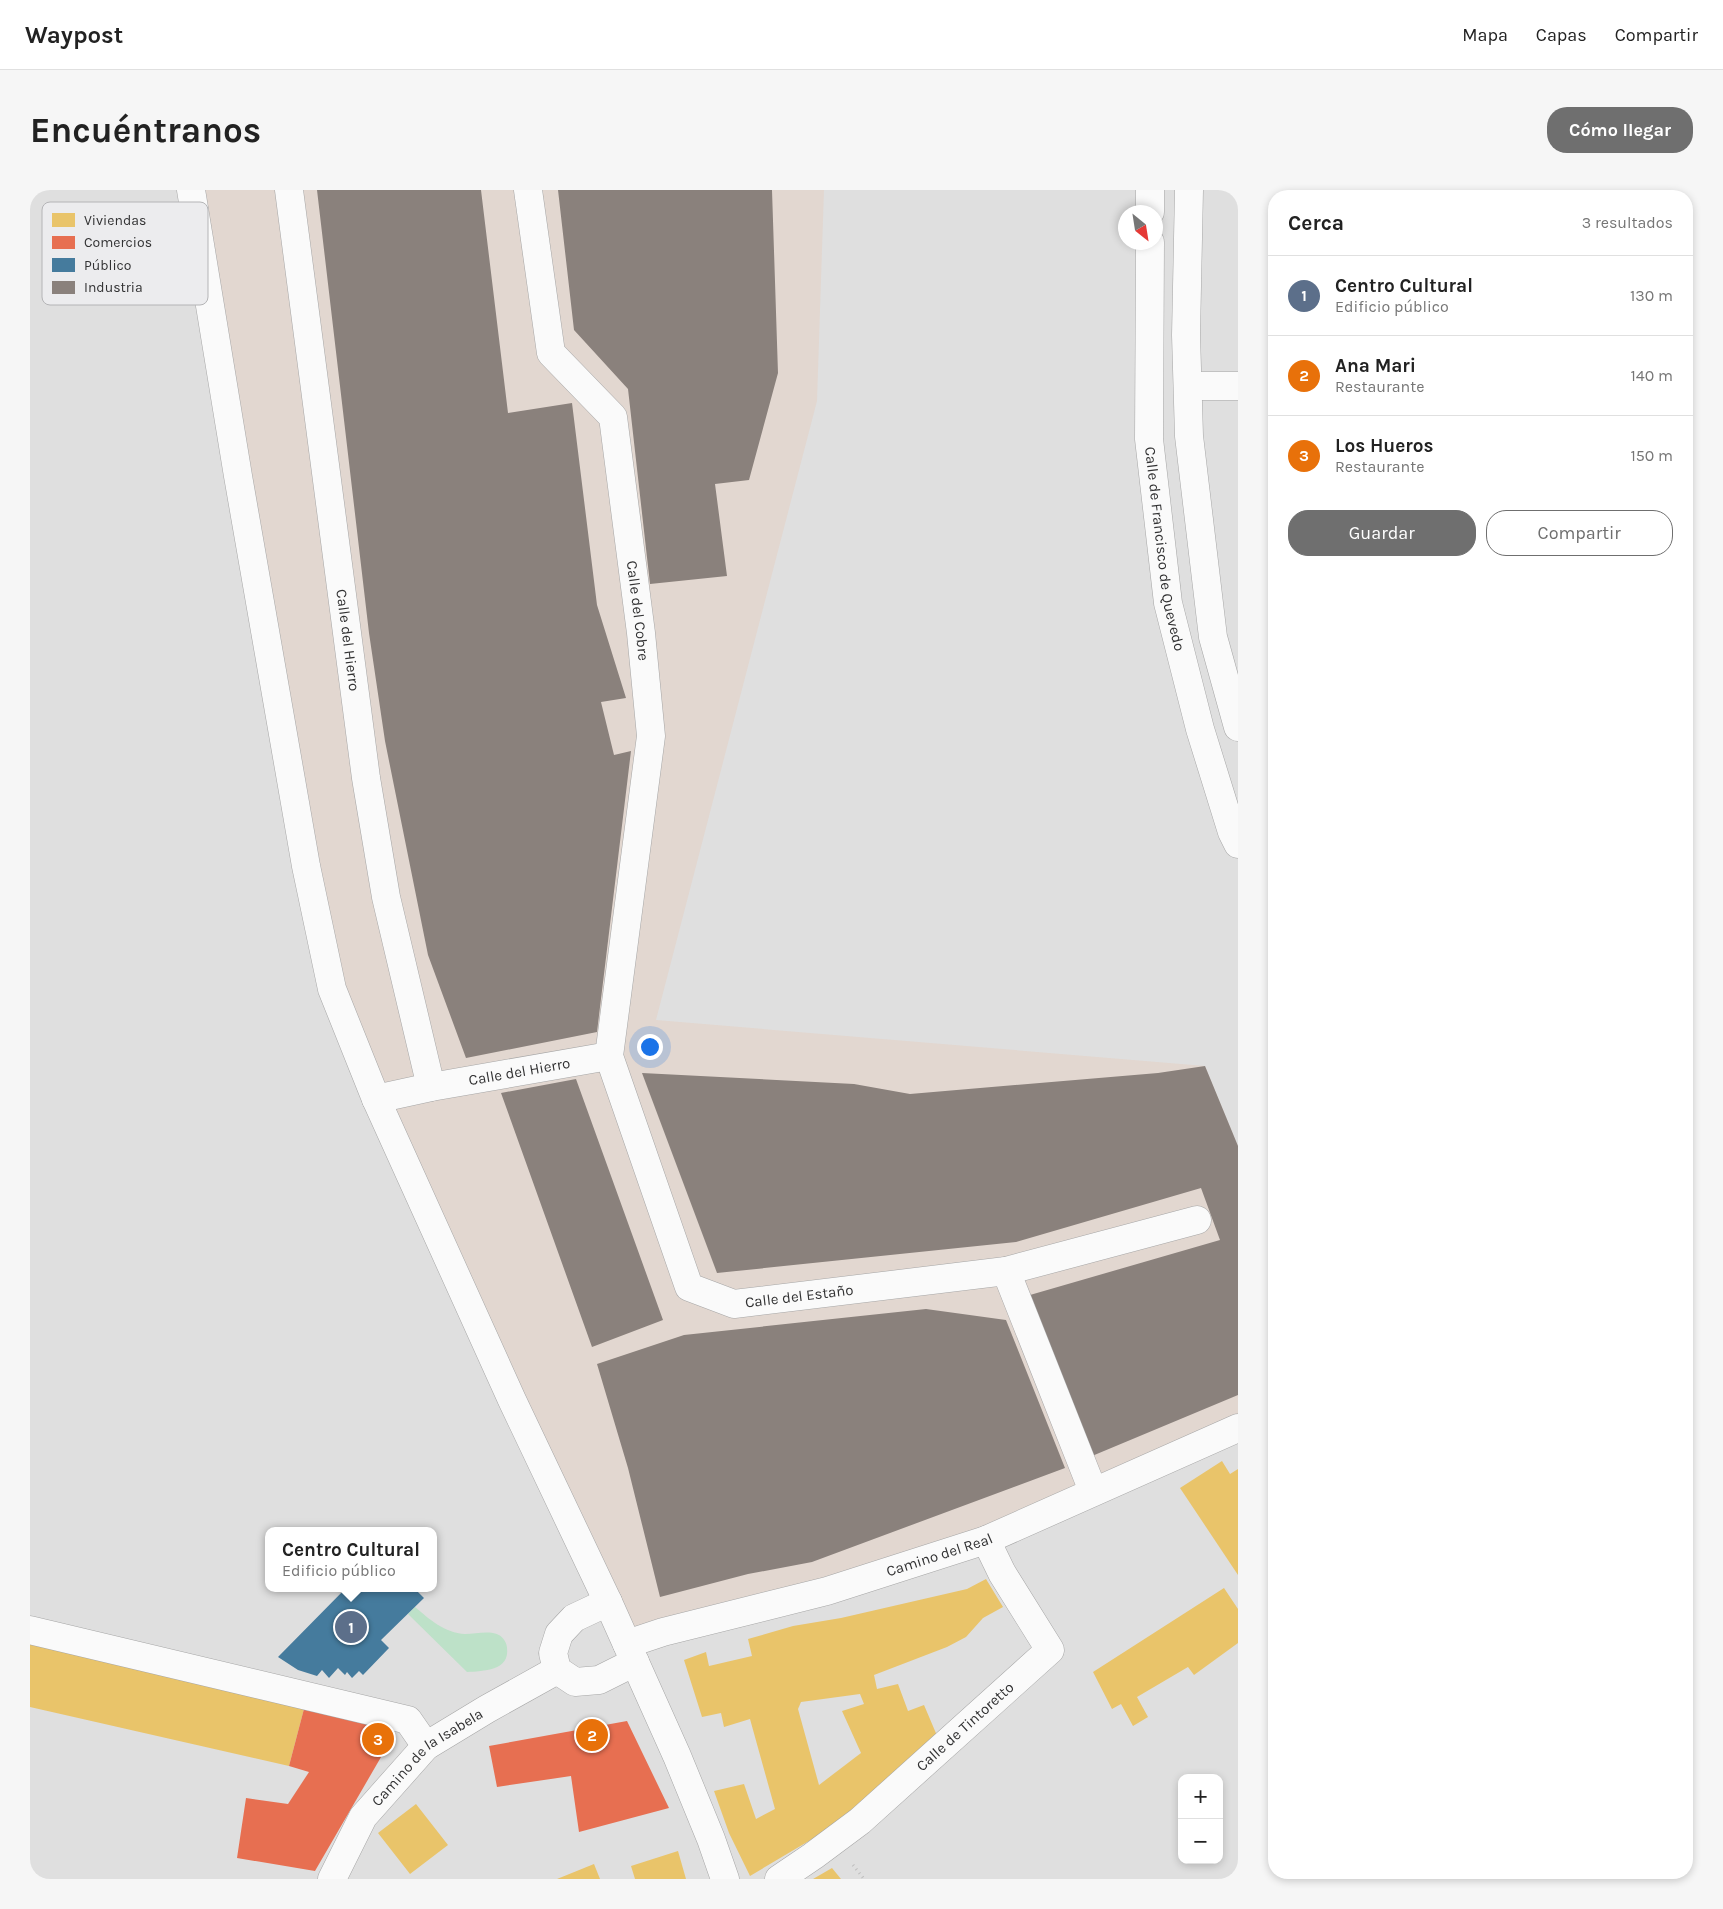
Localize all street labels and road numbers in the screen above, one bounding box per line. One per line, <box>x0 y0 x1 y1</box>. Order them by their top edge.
street label: Calle de Francisco de Quevedo <box>1141 446 1189 653</box>
street label: Calle del Cobre <box>623 559 653 662</box>
street label: Calle del Hierro <box>332 588 364 692</box>
street label: Calle del Hierro <box>467 1054 572 1089</box>
street label: Calle del Estaño <box>744 1281 854 1312</box>
street label: Camino del Real <box>884 1529 995 1580</box>
street label: Calle de Tintoretto <box>913 1678 1017 1775</box>
street label: Camino de la Isabela <box>368 1705 486 1810</box>

